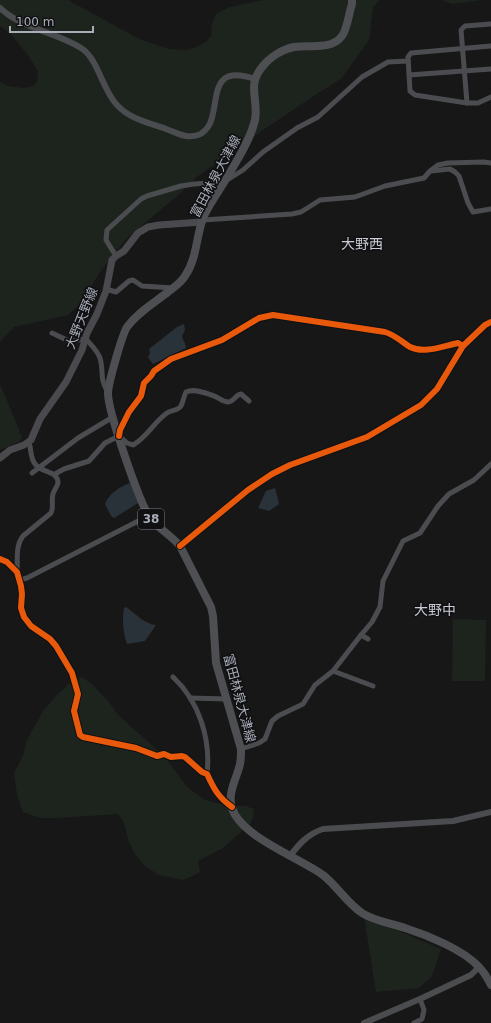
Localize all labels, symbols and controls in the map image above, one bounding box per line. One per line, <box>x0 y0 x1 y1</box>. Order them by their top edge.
scale bar <box>10 8 93 34</box>
text: 100 m <box>16 15 54 29</box>
street label: 富田林泉大津線 <box>187 133 243 220</box>
district label: 大野西 <box>341 236 383 252</box>
street label: 大野天野線 <box>62 285 101 351</box>
road number: 38 <box>138 509 164 529</box>
district label: 大野中 <box>414 602 456 618</box>
street label: 富田林泉大津線 <box>220 652 259 744</box>

